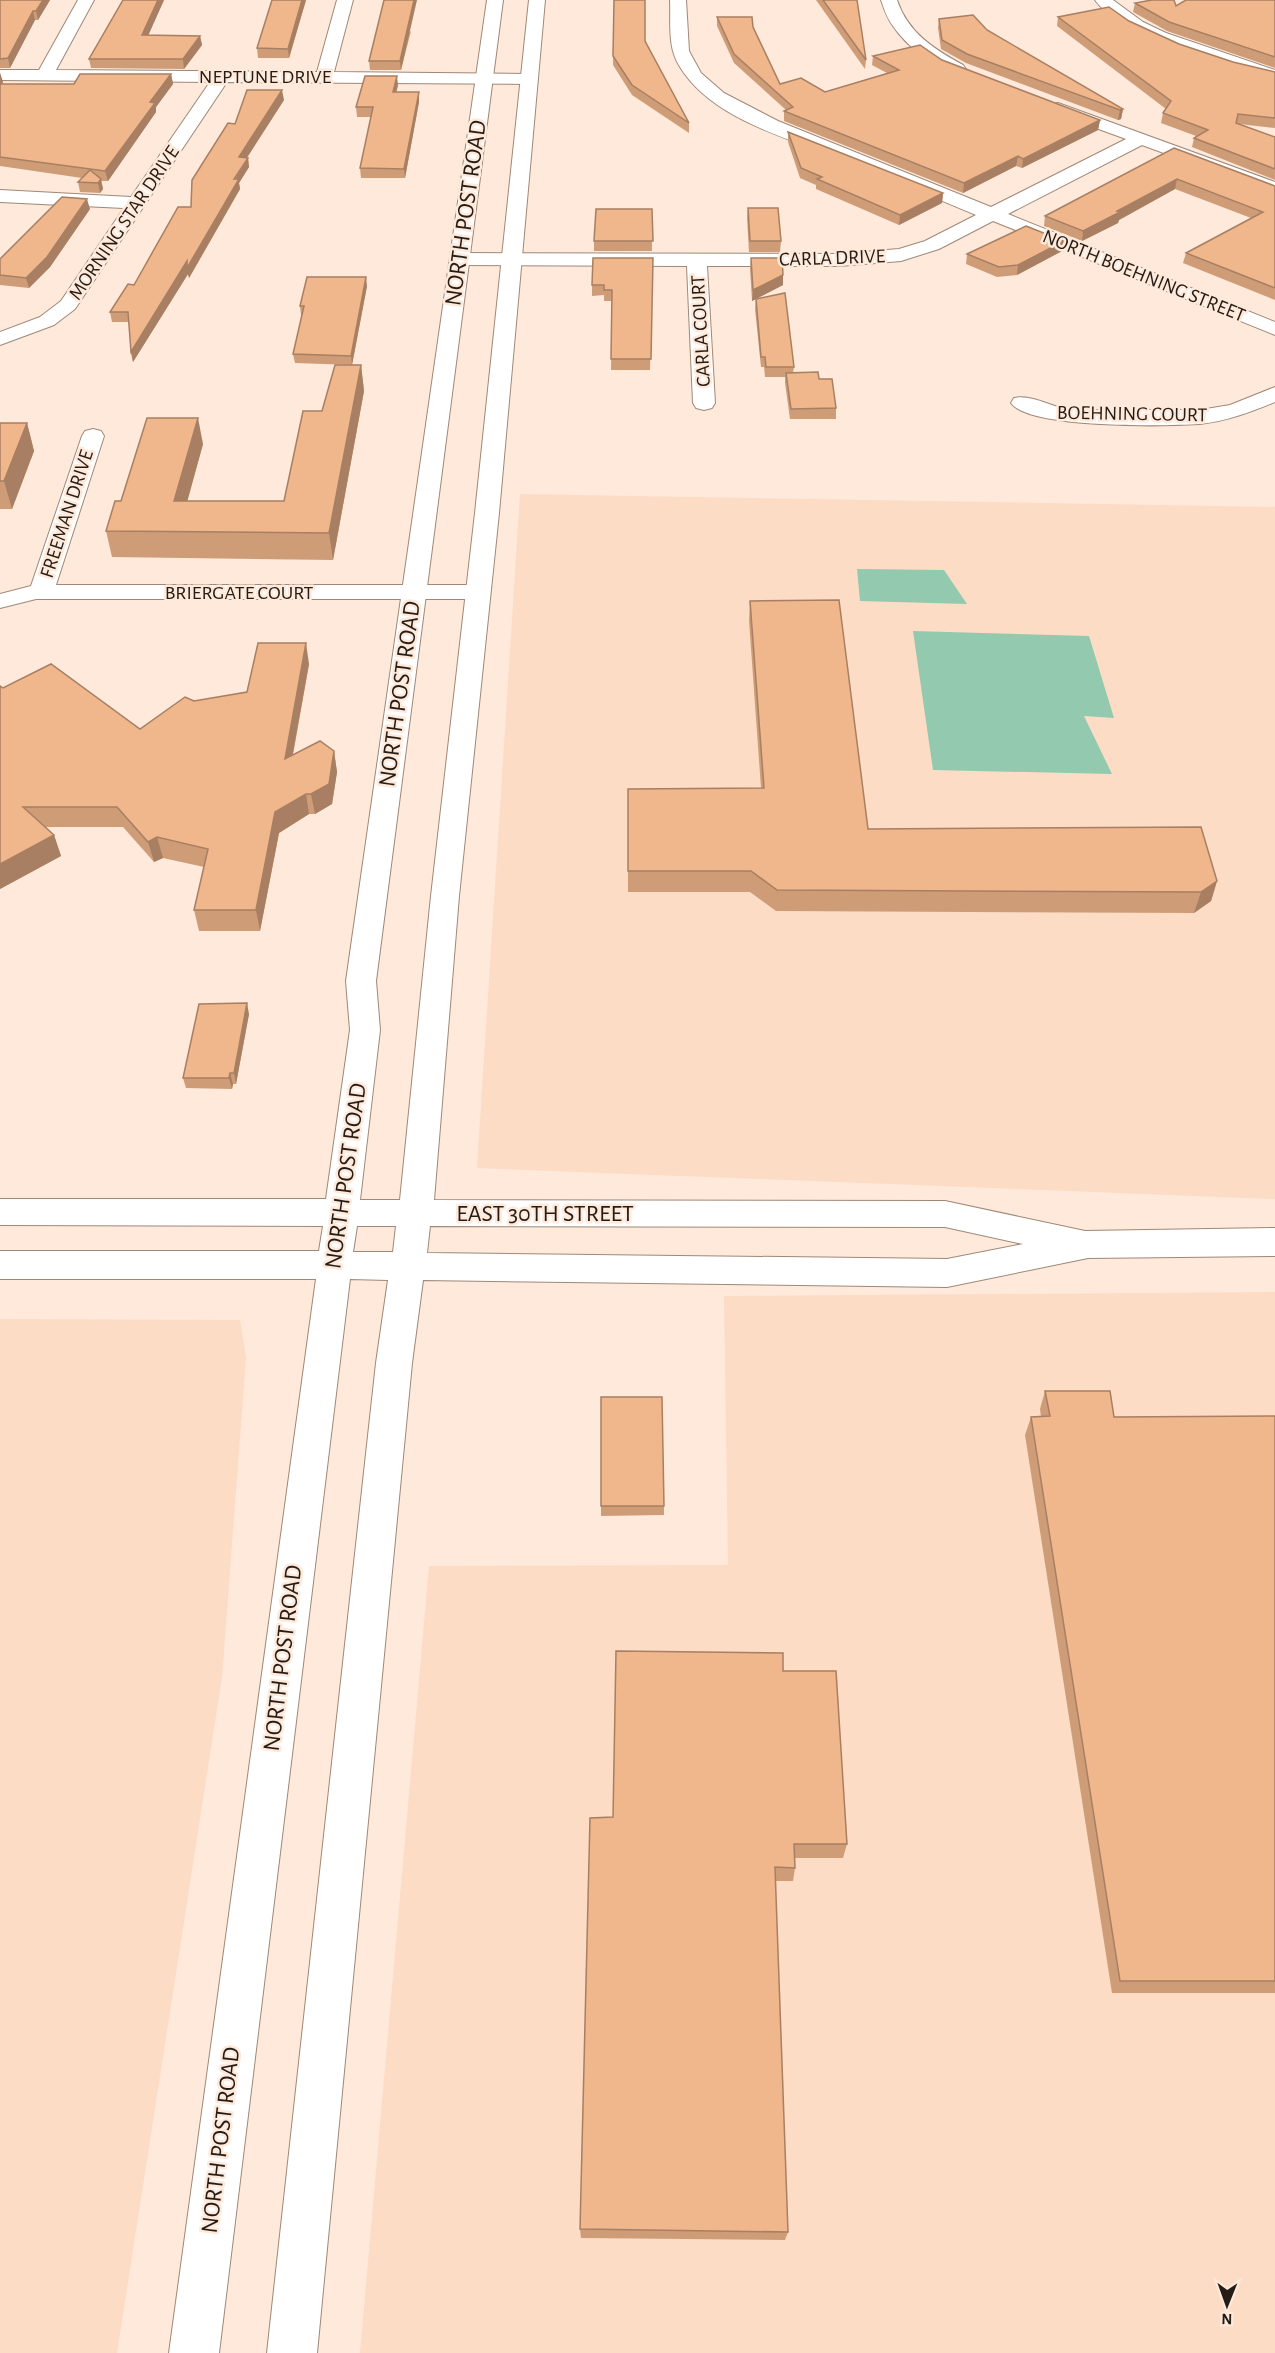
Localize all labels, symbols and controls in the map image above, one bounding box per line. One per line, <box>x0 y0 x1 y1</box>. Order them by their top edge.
street label: NEPTUNE DRIVE <box>199 67 332 87</box>
street label: NORTH POST ROAD <box>441 118 491 308</box>
street label: MORNING STAR DRIVE <box>65 142 183 304</box>
street label: NORTH BOEHNING STREET <box>1040 226 1248 326</box>
street label: CARLA DRIVE <box>779 246 886 270</box>
street label: CARLA COURT <box>688 274 714 387</box>
street label: BOEHNING COURT <box>1057 403 1207 425</box>
street label: FREEMAN DRIVE <box>37 447 97 580</box>
street label: BRIERGATE COURT <box>165 583 314 603</box>
street label: NORTH POST ROAD <box>375 599 425 789</box>
street label: NORTH POST ROAD <box>321 1081 371 1271</box>
street label: EAST 30TH STREET <box>456 1202 634 1226</box>
street label: NORTH POST ROAD <box>260 1563 306 1753</box>
street label: NORTH POST ROAD <box>198 2045 244 2235</box>
north arrow <box>1197 2275 1257 2335</box>
text: N <box>1221 2311 1232 2327</box>

